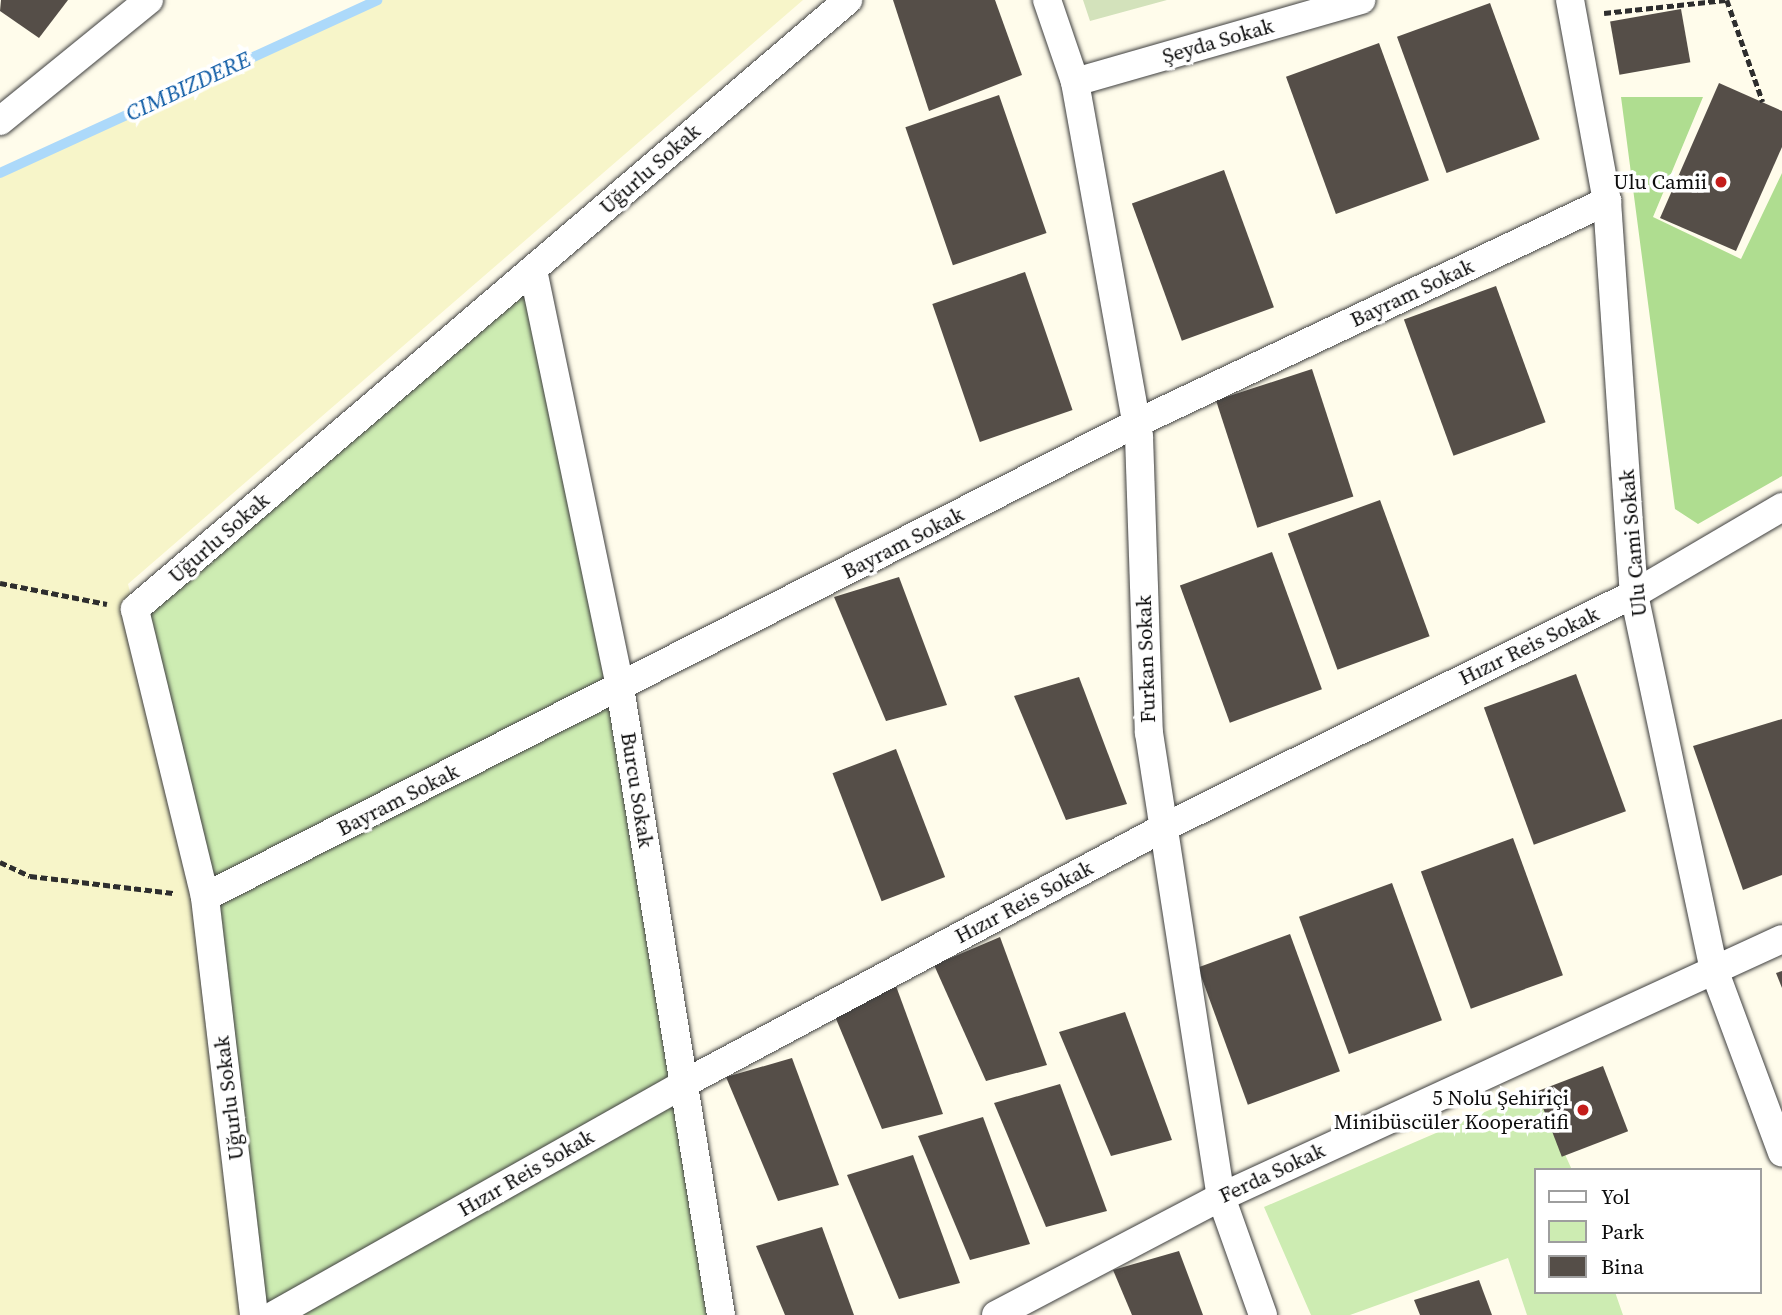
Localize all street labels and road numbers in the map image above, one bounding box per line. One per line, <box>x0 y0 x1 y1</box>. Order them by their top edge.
street label: Şeyda Sokak <box>1159 13 1277 69</box>
street label: Uğurlu Sokak <box>595 118 705 220</box>
street label: Bayram Sokak <box>1346 253 1478 333</box>
street label: Ulu Cami Sokak <box>1614 468 1652 618</box>
street label: Uğurlu Sokak <box>164 487 274 589</box>
street label: Bayram Sokak <box>838 502 968 584</box>
street label: Furkan Sokak <box>1131 595 1161 723</box>
street label: Hızır Reis Sokak <box>1455 601 1603 691</box>
street label: Burcu Sokak <box>615 730 659 850</box>
street label: Bayram Sokak <box>333 759 463 841</box>
street label: Hızır Reis Sokak <box>951 855 1097 949</box>
street label: Uğurlu Sokak <box>209 1034 249 1162</box>
street label: Hızır Reis Sokak <box>454 1124 598 1222</box>
street label: Ferda Sokak <box>1215 1138 1329 1208</box>

